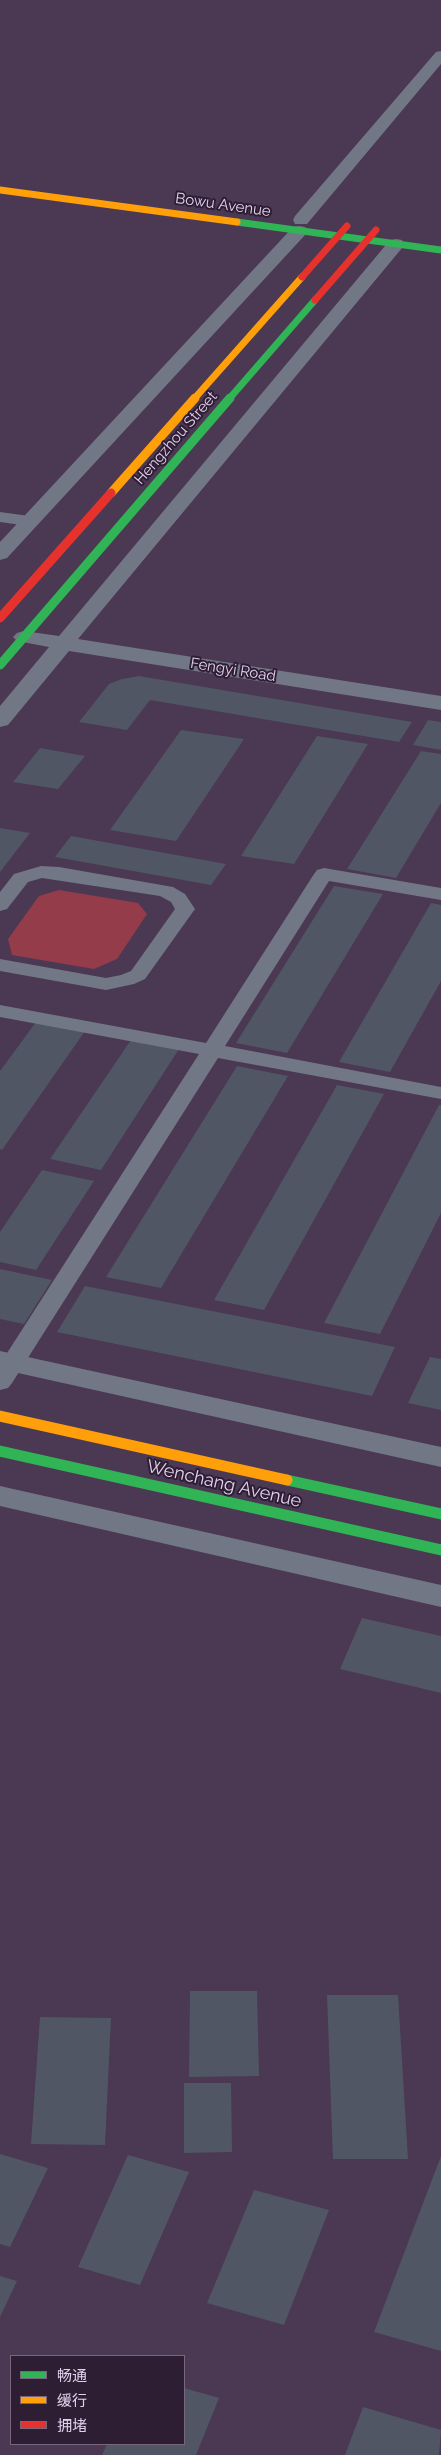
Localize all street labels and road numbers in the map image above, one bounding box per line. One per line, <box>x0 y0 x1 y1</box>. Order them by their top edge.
street label: Bowu Avenue <box>174 189 272 221</box>
street label: Hengzhou Street <box>131 388 221 488</box>
street label: Fengyi Road <box>189 654 277 686</box>
street label: Wenchang Avenue <box>144 1456 304 1512</box>

